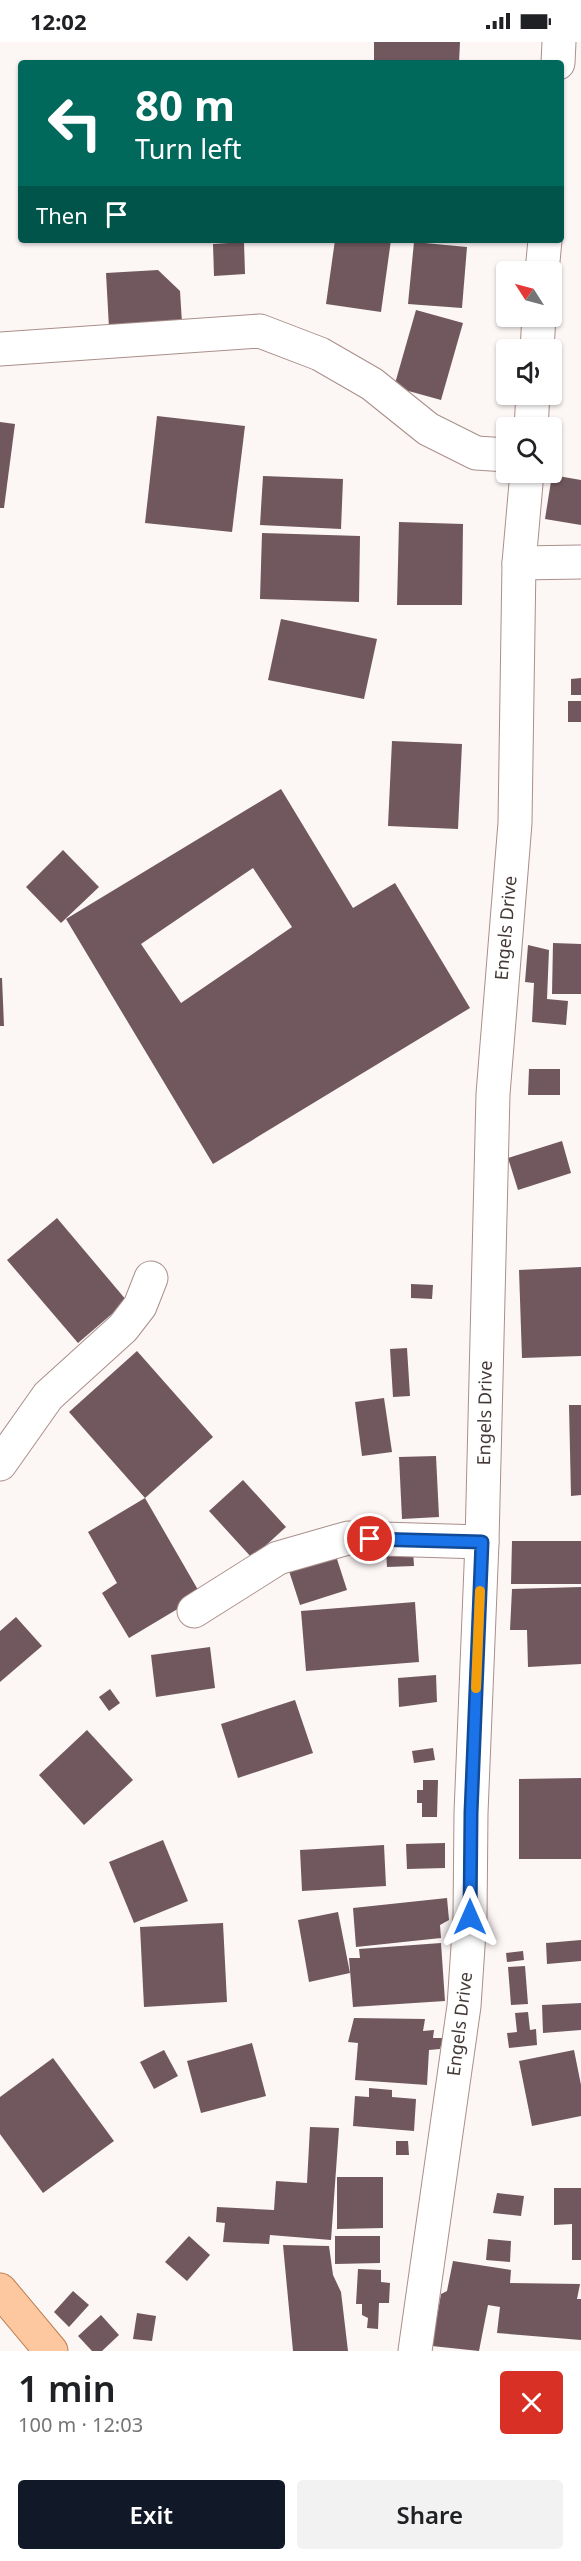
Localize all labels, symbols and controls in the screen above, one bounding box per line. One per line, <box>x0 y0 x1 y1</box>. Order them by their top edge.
text: 12:02 <box>30 6 87 36</box>
text: 80 m <box>135 76 235 133</box>
icon: left <box>36 84 114 162</box>
text: Turn left <box>135 130 241 167</box>
icon: arrive <box>100 198 133 231</box>
text: Then <box>36 200 88 230</box>
north arrow <box>496 261 562 327</box>
map controls <box>496 261 562 483</box>
button: sound <box>496 339 562 405</box>
button: search <box>496 417 562 483</box>
street label: Engels Drive <box>488 875 522 981</box>
street label: Engels Drive <box>471 1360 497 1466</box>
pin <box>344 1513 395 1564</box>
icon: arrive <box>353 1522 386 1555</box>
position arrow <box>438 1885 502 1949</box>
street label: Engels Drive <box>441 1970 477 2077</box>
text: 1 min <box>18 2364 116 2413</box>
button: close <box>500 2371 563 2434</box>
text: 100 m · 12:03 <box>18 2411 143 2438</box>
button: Exit <box>18 2480 285 2549</box>
button: Share <box>297 2480 563 2549</box>

